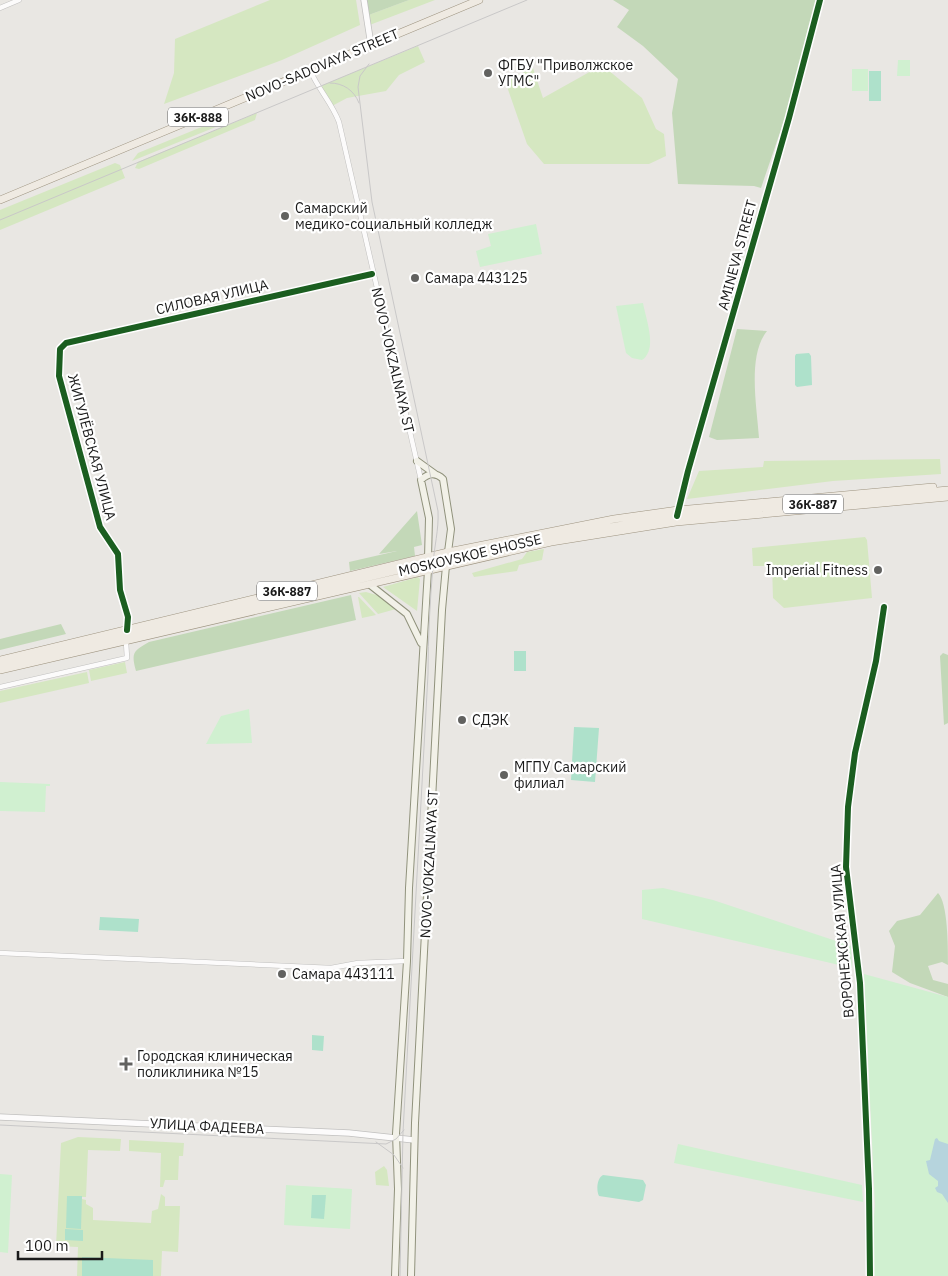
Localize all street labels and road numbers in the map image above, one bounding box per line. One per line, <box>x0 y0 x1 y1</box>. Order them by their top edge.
street label: NOVO-SADOVAYA STREET <box>243 24 401 106</box>
road number: 36К-888 <box>168 108 228 126</box>
street label: AMINEVA STREET <box>714 198 760 312</box>
street label: СИЛОВАЯ УЛИЦА <box>154 275 270 319</box>
street label: NOVO-VOKZALNAYA ST <box>368 286 418 434</box>
street label: ЖИГУЛЁВСКАЯ УЛИЦА <box>64 372 120 522</box>
road number: 36К-887 <box>783 494 843 514</box>
street label: MOSKOVSKOE SHOSSE <box>397 530 543 580</box>
road number: 36К-887 <box>257 582 317 600</box>
street label: NOVO-VOKZALNAYA ST <box>416 789 442 939</box>
street label: ВОРОНЕЖСКАЯ УЛИЦА <box>826 863 858 1019</box>
street label: УЛИЦА ФАДЕЕВА <box>149 1114 265 1138</box>

